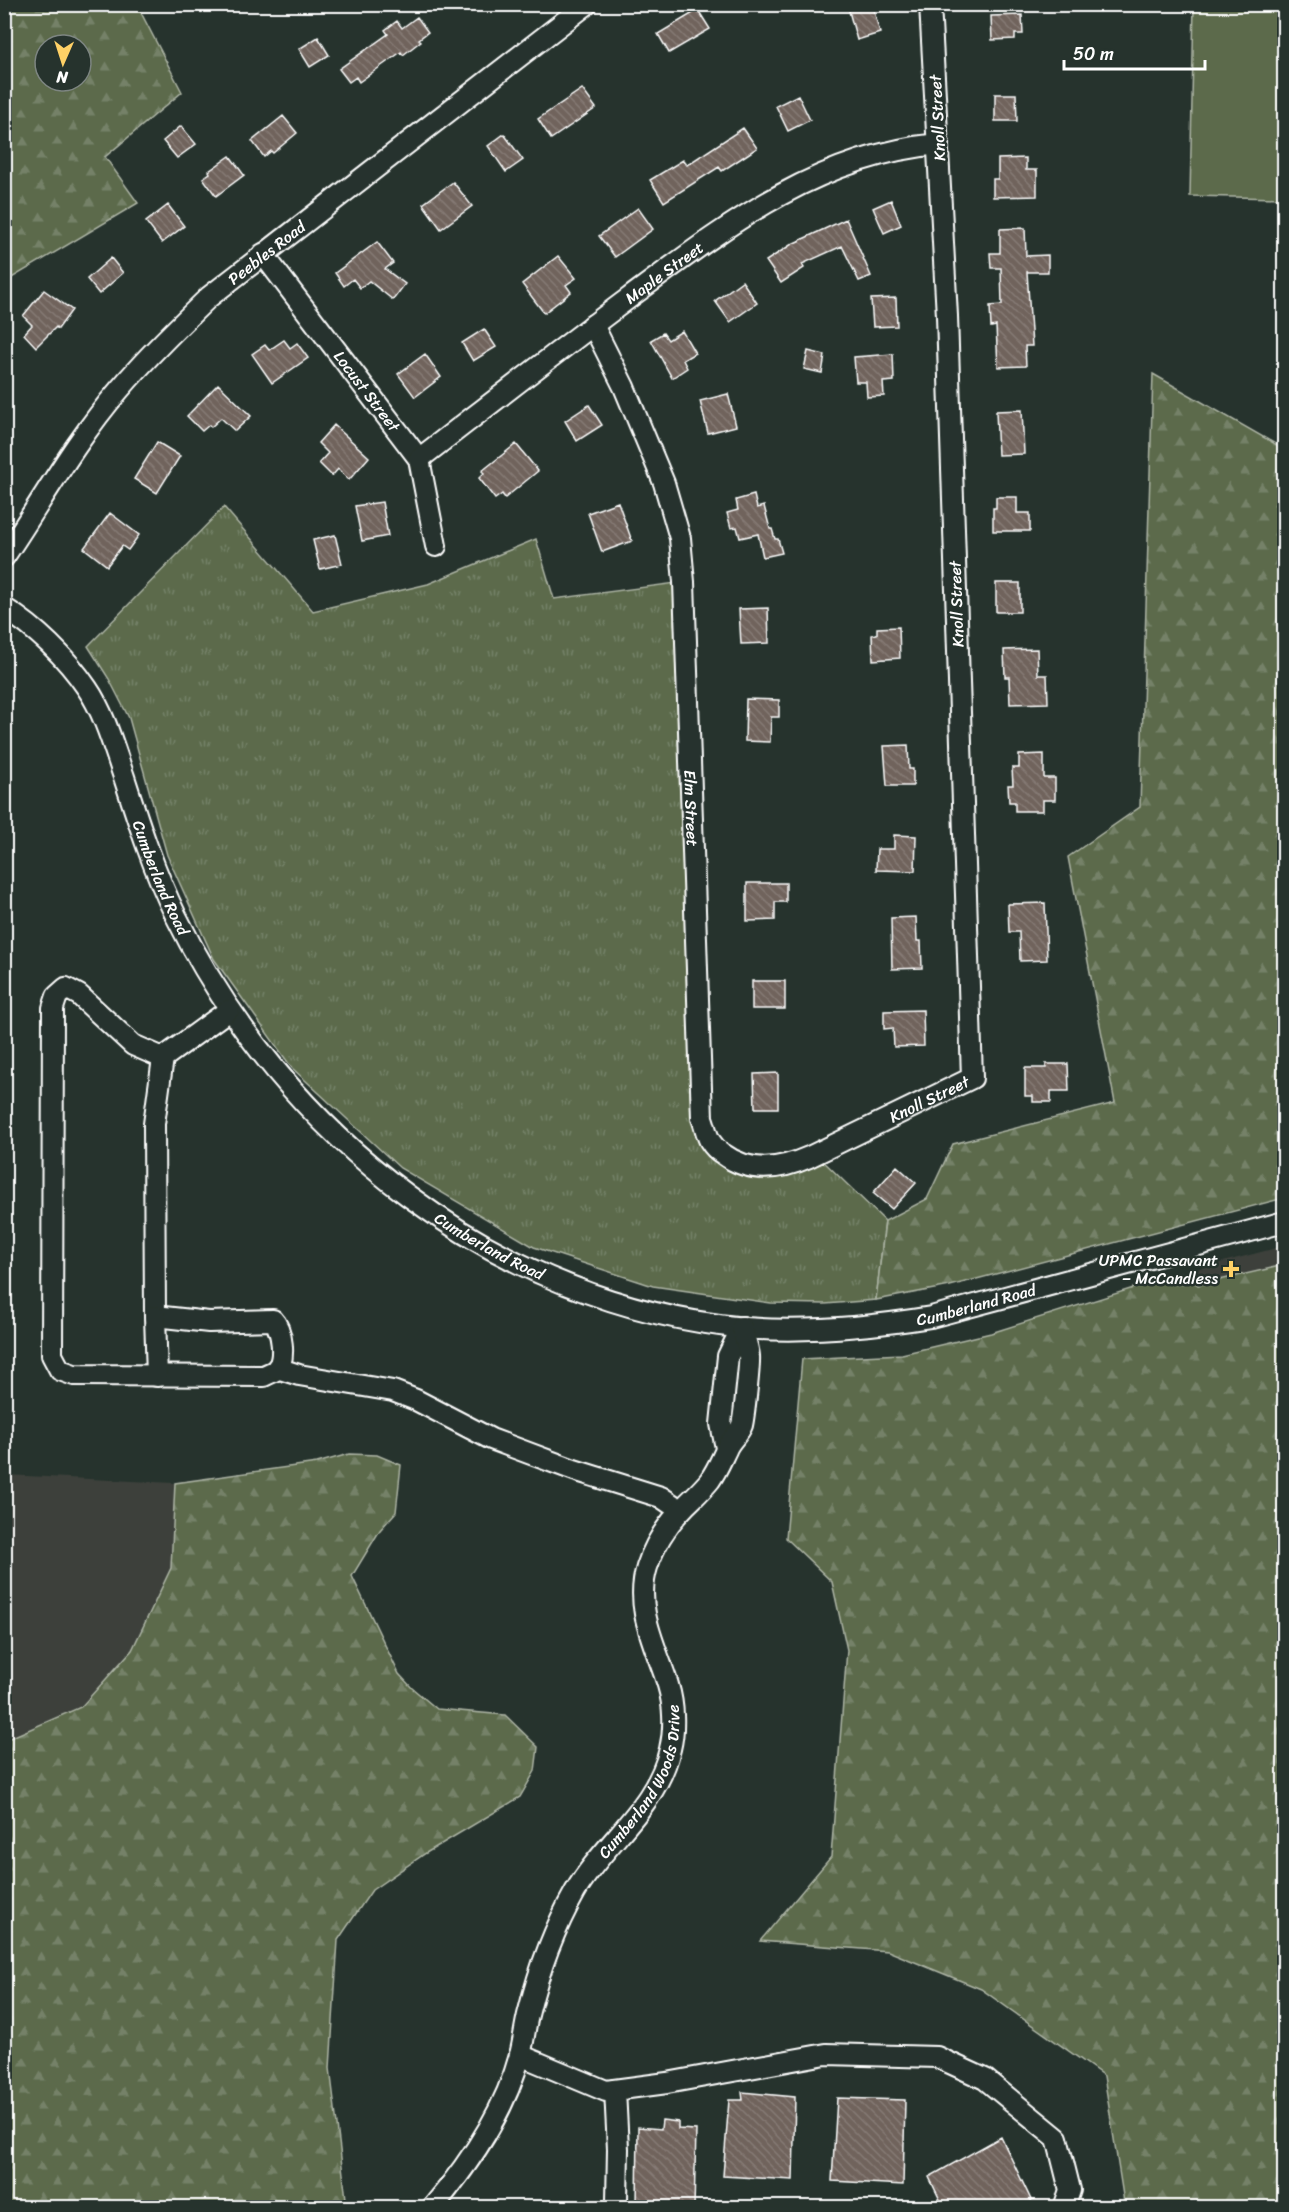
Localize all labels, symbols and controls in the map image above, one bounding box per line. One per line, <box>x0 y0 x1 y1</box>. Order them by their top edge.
north arrow <box>33 33 93 93</box>
scale bar <box>1064 33 1205 71</box>
text: 50 m <box>1073 38 1114 70</box>
text: N <box>55 63 70 92</box>
street label: Knoll Street <box>921 74 954 162</box>
street label: Peebles Road <box>221 212 313 293</box>
street label: Maple Street <box>618 234 710 312</box>
street label: Locust Street <box>326 344 408 439</box>
street label: Knoll Street <box>940 560 972 648</box>
street label: Elm Street <box>675 769 707 847</box>
street label: Cumberland Road <box>124 816 198 942</box>
street label: Knoll Street <box>884 1067 975 1131</box>
street label: Cumberland Road <box>428 1204 551 1289</box>
place label: UPMC Passavant – McCandless <box>1099 1246 1218 1293</box>
marker: UPMC Passavant – McCandless <box>1222 1260 1240 1278</box>
street label: Cumberland Road <box>915 1275 1041 1334</box>
street label: Cumberland Woods Drive <box>590 1703 688 1865</box>

